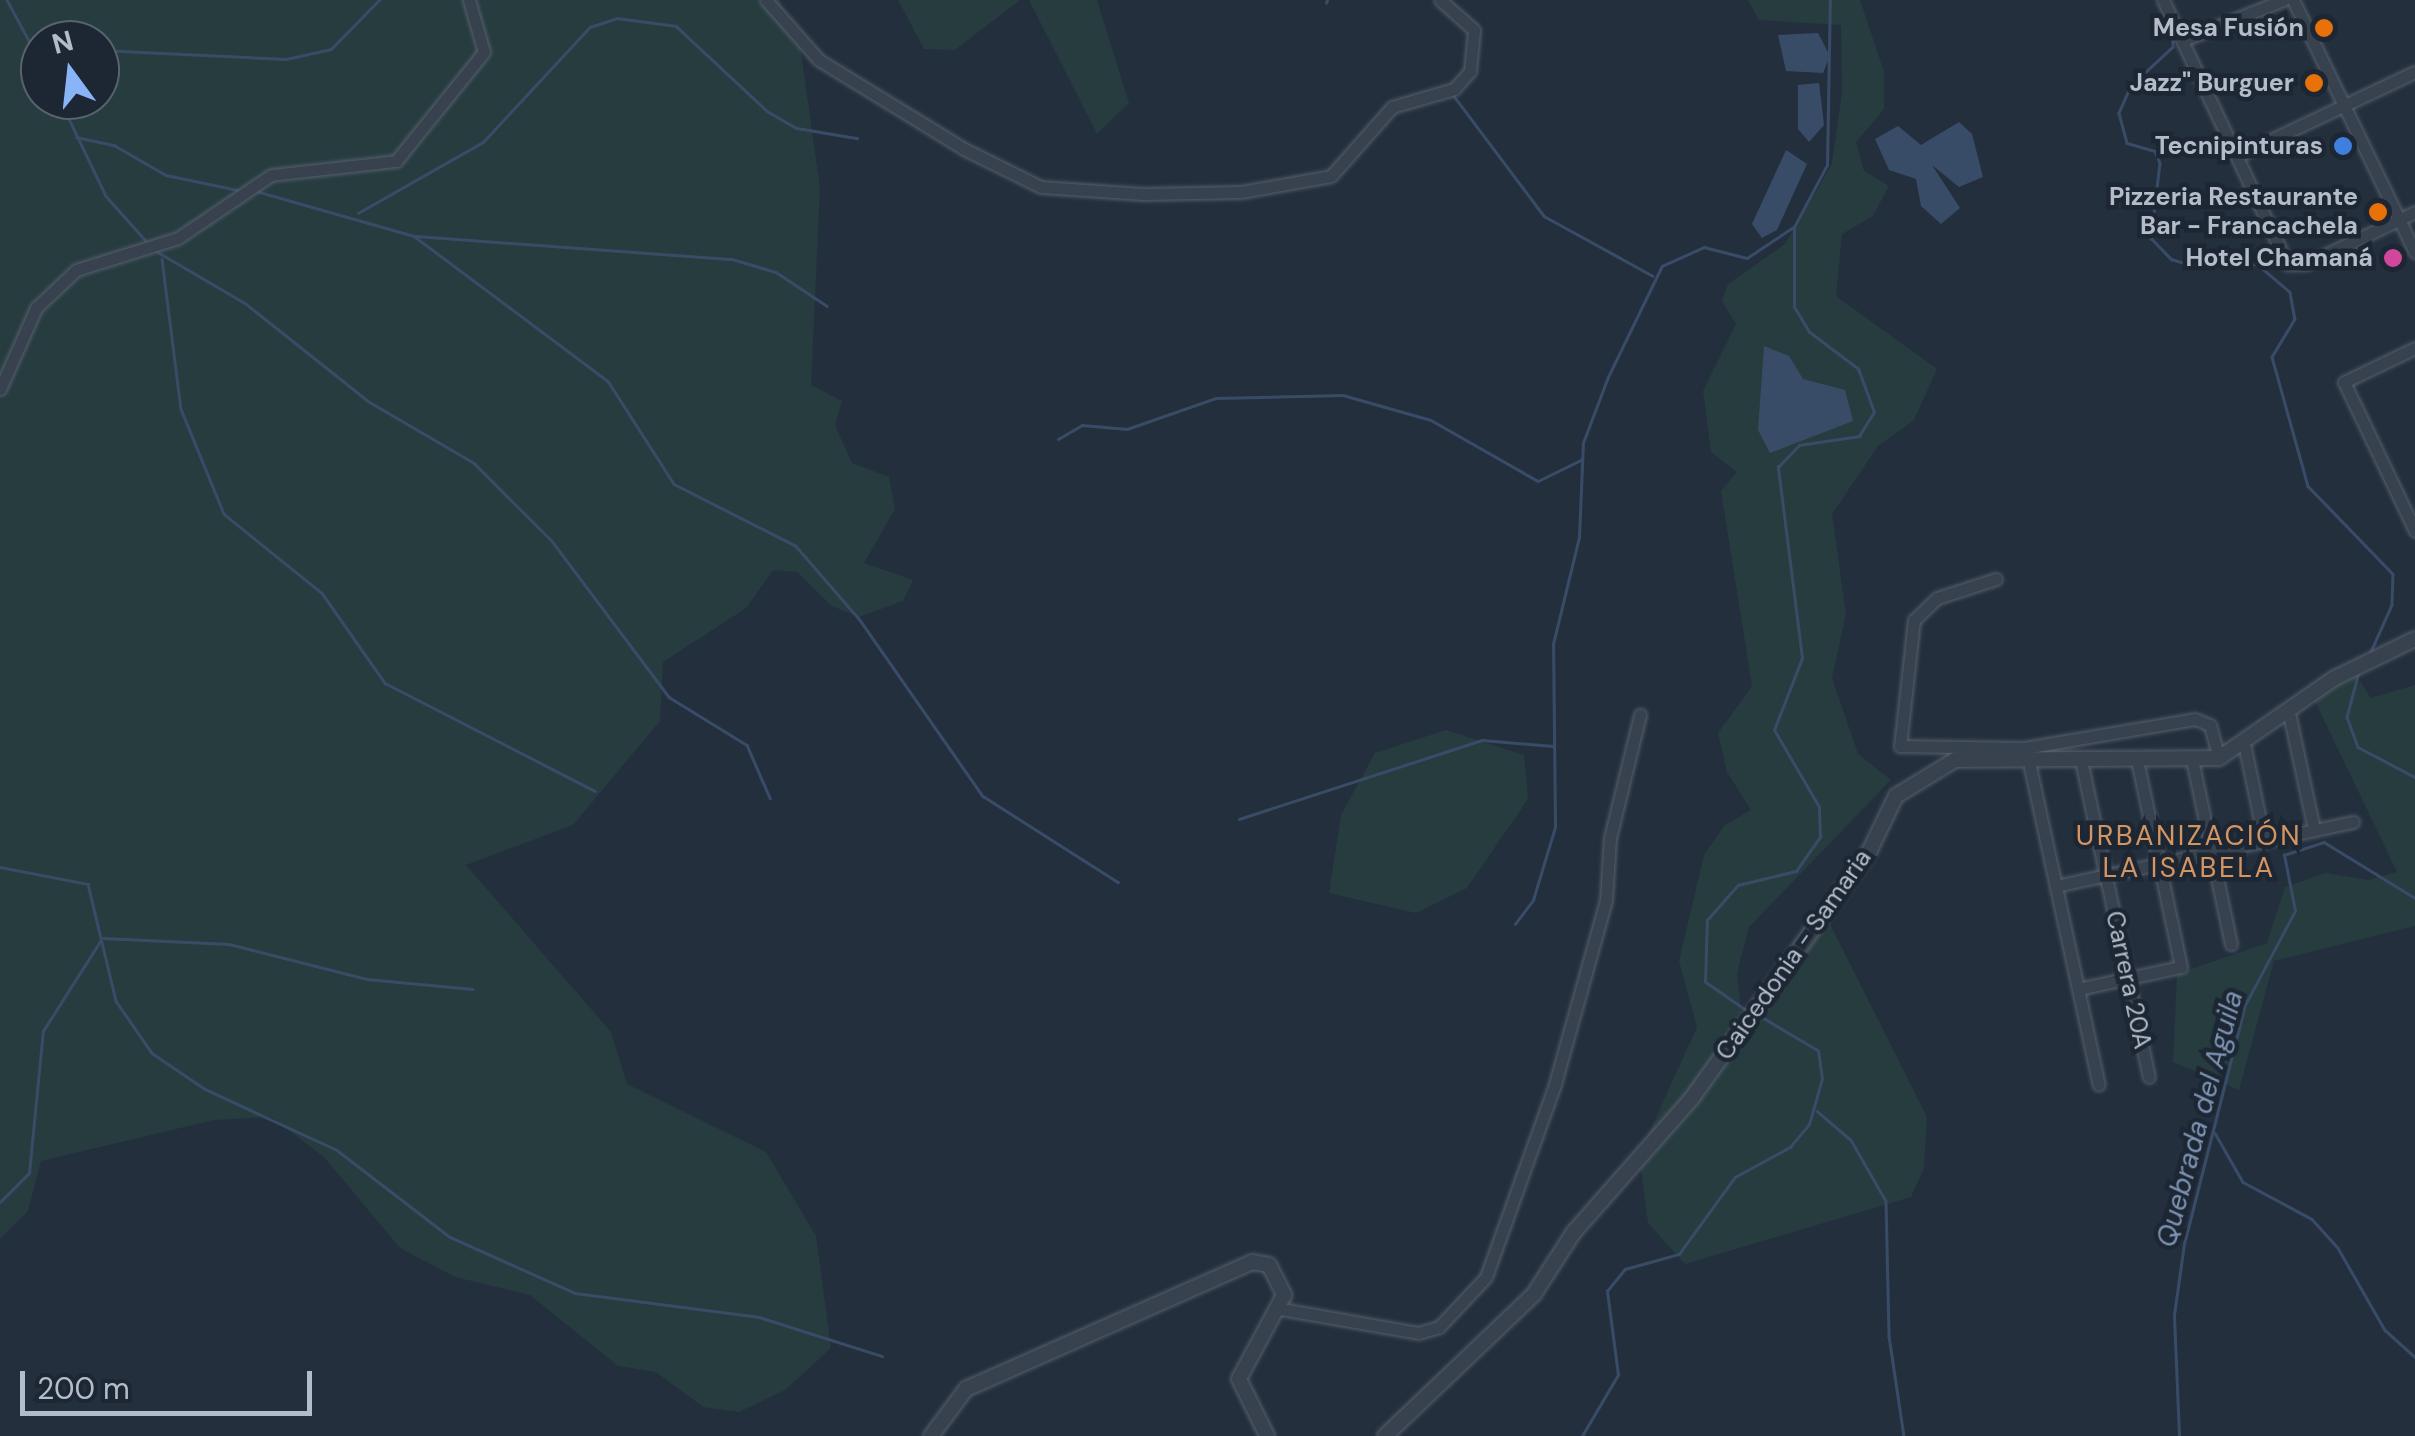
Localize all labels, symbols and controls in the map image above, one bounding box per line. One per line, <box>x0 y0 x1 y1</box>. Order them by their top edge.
place label: Mesa Fusión <box>2153 13 2304 43</box>
marker: Mesa Fusión <box>2313 17 2335 39</box>
north arrow <box>20 20 120 120</box>
text: N <box>48 22 77 63</box>
place label: Jazz" Burguer <box>2129 68 2294 98</box>
marker: Jazz" Burguer <box>2303 72 2325 94</box>
place label: Tecnipinturas <box>2155 131 2323 161</box>
marker: Tecnipinturas <box>2332 135 2354 157</box>
place label: Pizzeria Restaurante Bar - Francachela <box>2109 183 2358 242</box>
marker: Pizzeria Restaurante Bar - Francachela <box>2367 201 2389 223</box>
place label: Hotel Chamaná <box>2185 243 2373 273</box>
marker: Hotel Chamaná <box>2382 247 2404 269</box>
district label: URBANIZACIÓN LA ISABELA <box>2076 819 2302 885</box>
street label: Caicedonia - Samaria <box>1710 844 1878 1066</box>
street label: Carrera 20A <box>2099 908 2157 1052</box>
water label: Quebrada del Aguila <box>2150 987 2250 1251</box>
scale bar <box>25 1351 318 1413</box>
text: 200 m <box>37 1369 130 1408</box>

